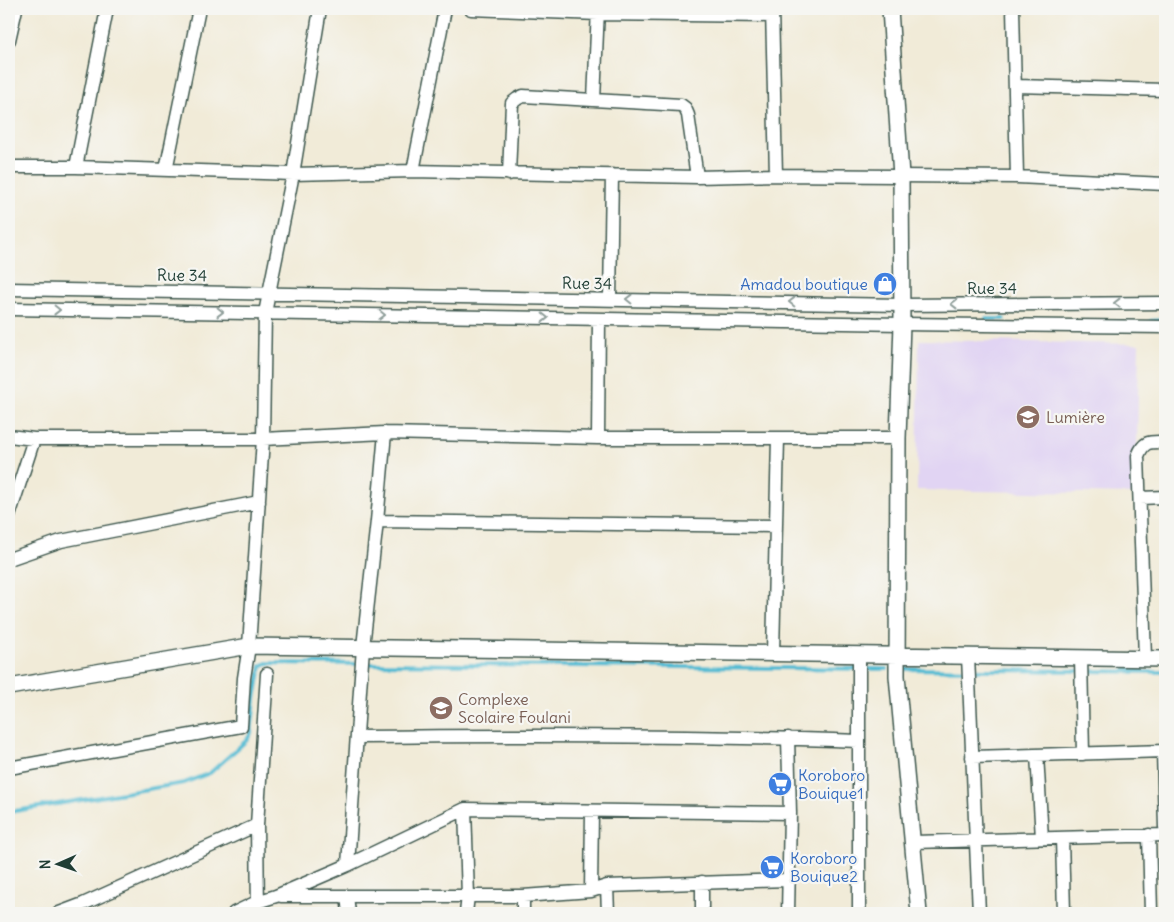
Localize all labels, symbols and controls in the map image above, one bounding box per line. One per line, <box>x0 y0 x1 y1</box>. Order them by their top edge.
street label: Rue 34 <box>157 265 207 285</box>
shop icon: Amadou boutique <box>872 271 898 297</box>
street label: Rue 34 <box>562 273 612 293</box>
place label: Amadou boutique <box>740 274 868 294</box>
street label: Rue 34 <box>967 278 1017 298</box>
one-way arrow <box>625 294 633 305</box>
one-way arrow <box>787 297 795 308</box>
one-way arrow <box>1112 298 1120 308</box>
one-way arrow <box>950 299 958 309</box>
one-way arrow <box>54 305 62 315</box>
one-way arrow <box>216 307 224 317</box>
one-way arrow <box>379 310 387 321</box>
one-way arrow <box>541 313 549 324</box>
school or university icon: Lumière <box>1015 404 1041 430</box>
place label: Lumière <box>1046 407 1105 427</box>
place label: Complexe Scolaire Foulani <box>458 689 571 727</box>
school or university icon: Complexe Scolaire Foulani <box>428 695 454 721</box>
place label: Koroboro Bouique1 <box>798 765 865 803</box>
supermarket icon: Koroboro Bouique1 <box>767 771 793 797</box>
north arrow <box>32 840 82 890</box>
place label: Koroboro Bouique2 <box>790 848 858 886</box>
supermarket icon: Koroboro Bouique2 <box>759 854 785 880</box>
text: N <box>36 859 54 870</box>

